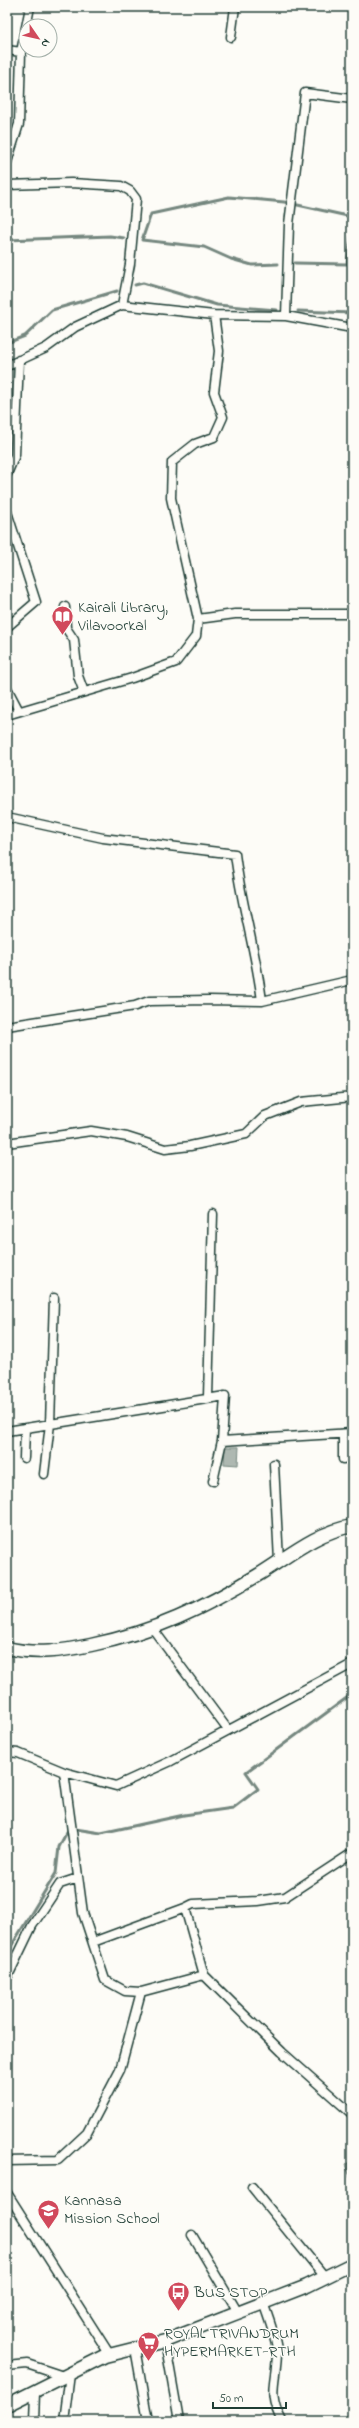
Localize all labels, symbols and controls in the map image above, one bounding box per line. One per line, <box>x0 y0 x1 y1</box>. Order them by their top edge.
north arrow <box>18 18 58 58</box>
text: N <box>37 35 54 51</box>
place label: Kairali Library, Vilavoorkal <box>77 596 168 638</box>
library icon: Kairali Library, Vilavoorkal <box>49 604 75 637</box>
place label: Kannasa Mission School <box>64 2189 160 2231</box>
school or university icon: Kannasa Mission School <box>35 2197 61 2230</box>
bus stop icon: BUS STOP <box>165 2280 191 2313</box>
place label: BUS STOP <box>193 2281 268 2305</box>
place label: ROYAL TRIVANDRUM HYPERMARKET-RTH <box>164 2322 299 2364</box>
supermarket icon: ROYAL TRIVANDRUM HYPERMARKET-RTH <box>136 2330 162 2363</box>
scale bar <box>213 2384 286 2410</box>
text: 50 m <box>219 2390 243 2408</box>

